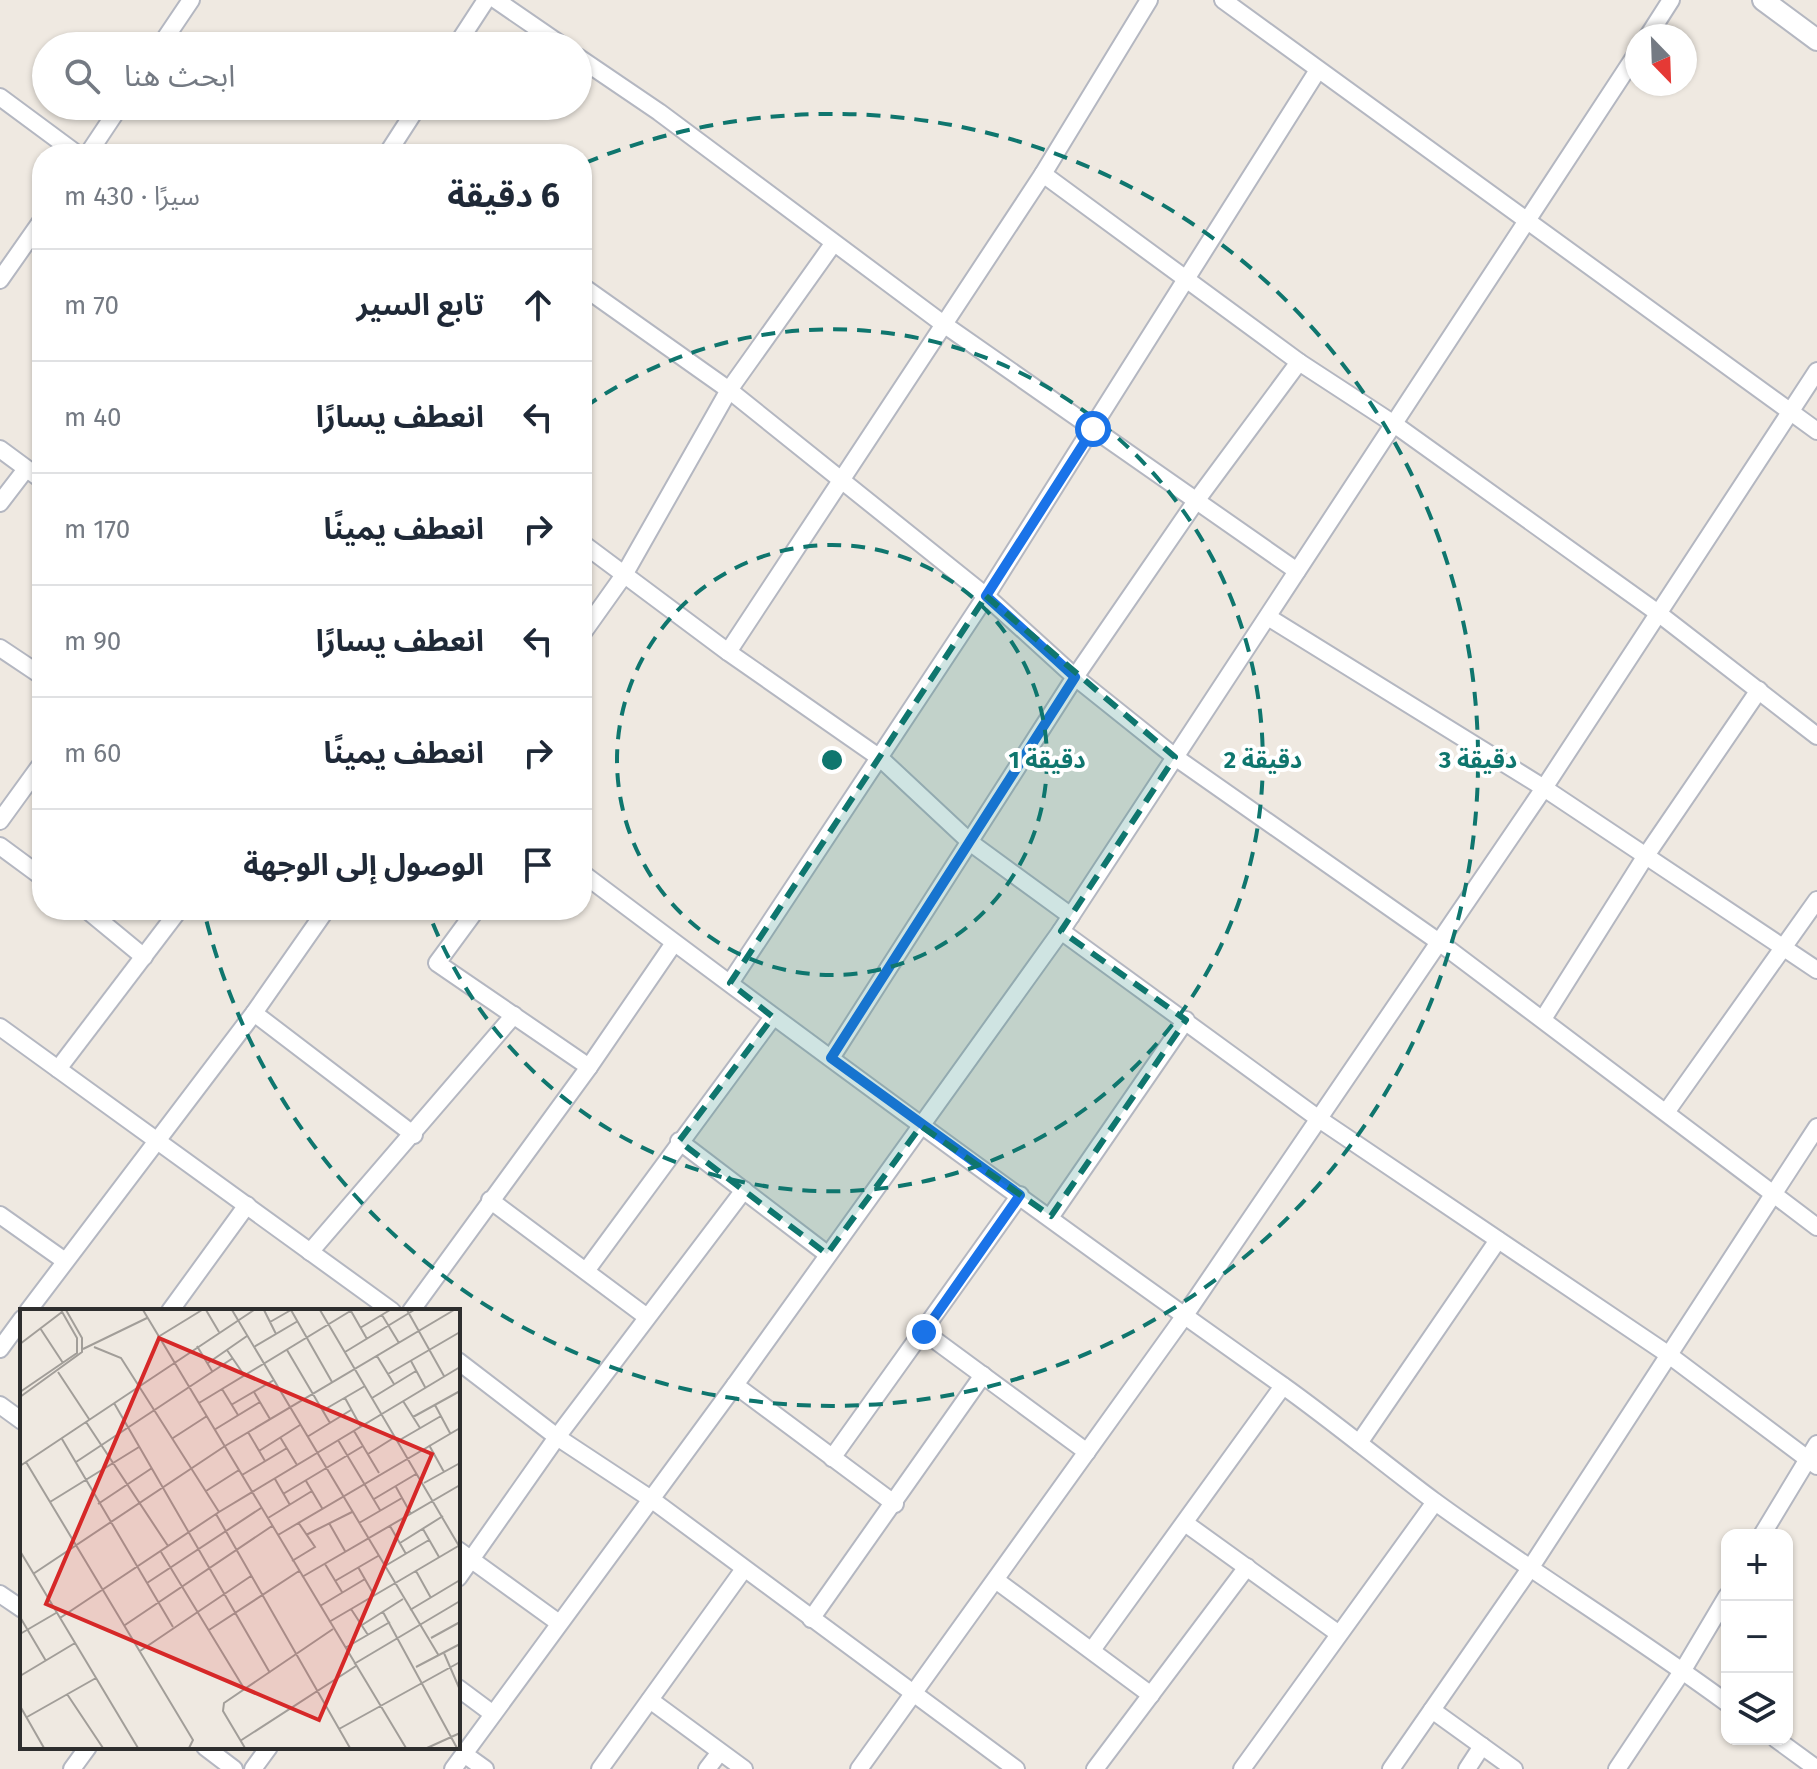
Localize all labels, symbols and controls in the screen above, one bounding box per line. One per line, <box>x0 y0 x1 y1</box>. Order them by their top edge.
north arrow <box>1625 24 1697 96</box>
search box <box>32 32 592 120</box>
icon: search <box>60 54 104 98</box>
text: ابحث هنا <box>124 58 235 94</box>
text: 6 دقيقة <box>447 175 560 216</box>
text: سيرًا · 430 m <box>64 181 200 212</box>
icon: ahead <box>516 283 560 327</box>
text: تابع السير <box>357 287 484 323</box>
text: 70 m <box>64 290 119 321</box>
icon: left <box>516 395 560 439</box>
text: انعطف يسارًا <box>316 399 484 435</box>
text: 40 m <box>64 402 122 433</box>
route start <box>1075 411 1111 447</box>
icon: right <box>516 507 560 551</box>
text: انعطف يمينًا <box>324 511 484 547</box>
text: 170 m <box>64 514 130 545</box>
icon: left <box>516 619 560 663</box>
text: انعطف يسارًا <box>316 623 484 659</box>
text: 90 m <box>64 626 121 657</box>
icon: right <box>516 731 560 775</box>
text: انعطف يمينًا <box>324 735 484 771</box>
text: 60 m <box>64 738 122 769</box>
centre of rings <box>818 746 846 774</box>
text: 1 دقيقة <box>1008 746 1086 774</box>
text: 2 دقيقة <box>1224 746 1302 774</box>
text: 3 دقيقة <box>1438 746 1517 774</box>
icon: arrive <box>516 843 560 887</box>
text: الوصول إلى الوجهة <box>243 847 484 883</box>
inset map <box>20 1309 460 1749</box>
route end <box>906 1314 942 1350</box>
map controls <box>1721 1529 1793 1745</box>
button: + <box>1721 1529 1793 1601</box>
button: − <box>1721 1601 1793 1673</box>
button: layers <box>1721 1673 1793 1745</box>

